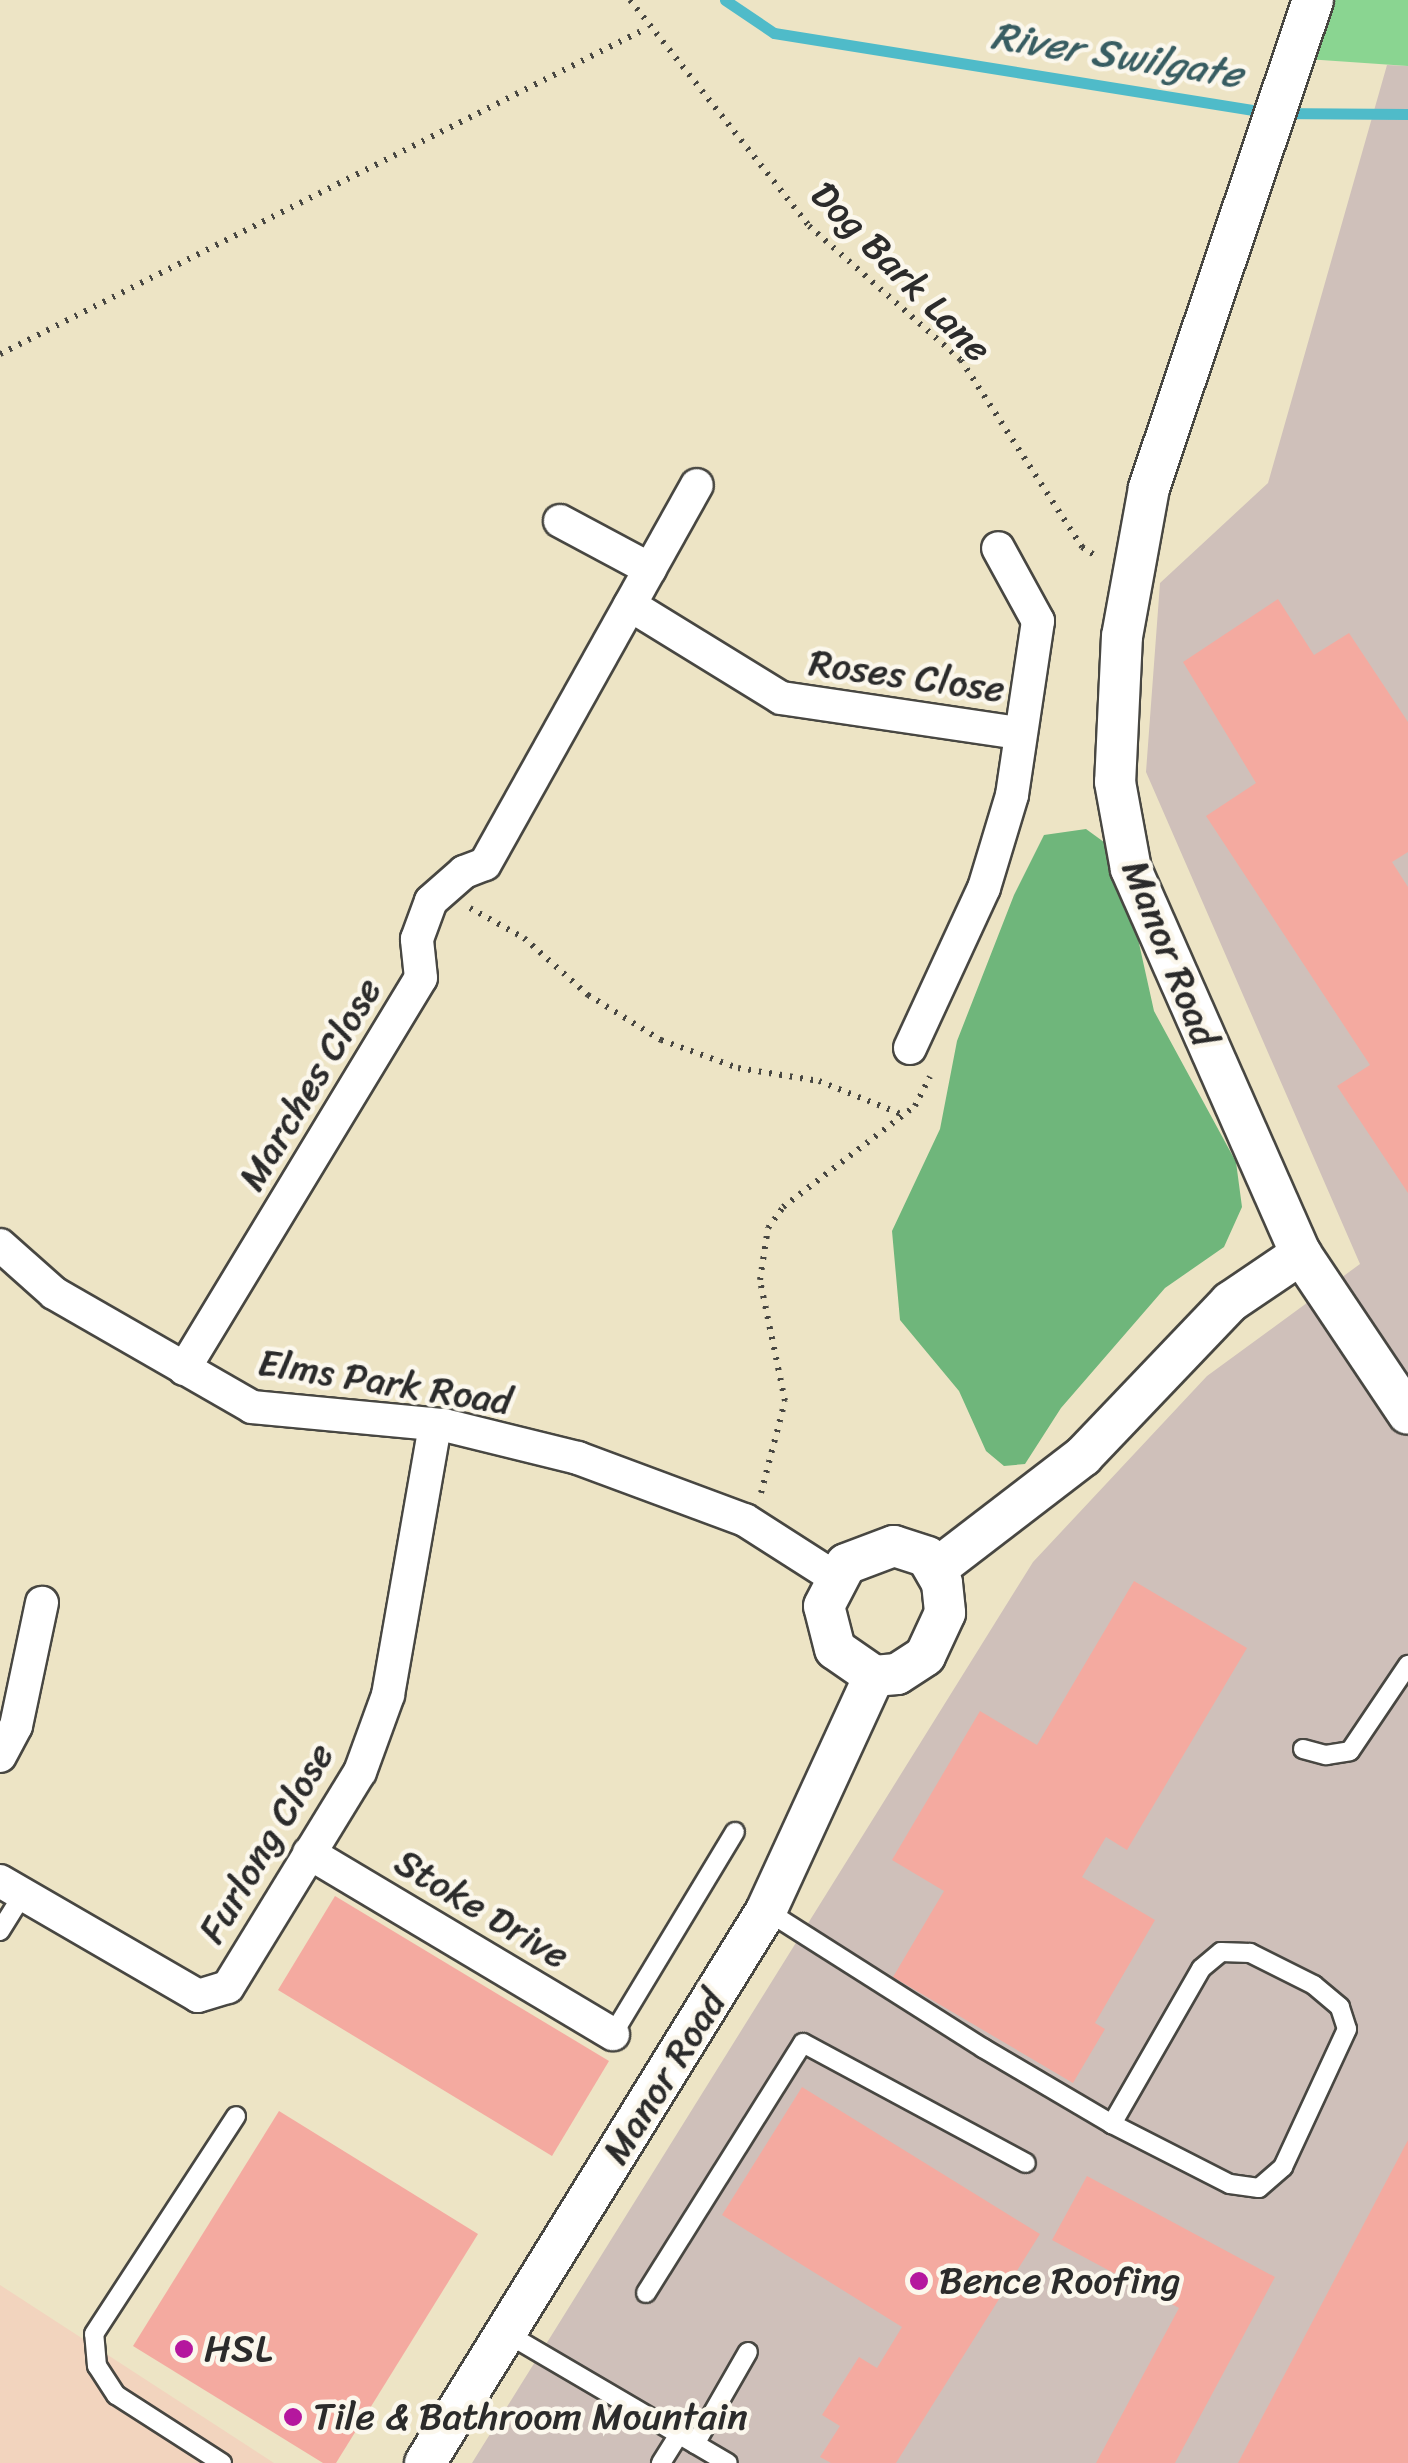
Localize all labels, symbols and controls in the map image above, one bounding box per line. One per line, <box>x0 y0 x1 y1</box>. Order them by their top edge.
water label: River Swilgate <box>988 11 1246 99</box>
street label: Dog Bark Lane <box>801 172 1001 372</box>
street label: Roses Close <box>806 640 1008 712</box>
street label: Manor Road <box>1112 853 1228 1053</box>
street label: Marches Close <box>228 968 392 1200</box>
street label: Elms Park Road <box>255 1339 515 1425</box>
street label: Furlong Close <box>188 1734 344 1952</box>
street label: Stoke Drive <box>387 1839 577 1979</box>
street label: Manor Road <box>593 1981 735 2173</box>
place label: Bence Roofing <box>939 2258 1181 2304</box>
marker: Bence Roofing <box>908 2270 930 2292</box>
place label: HSL <box>204 2326 272 2372</box>
marker: HSL <box>173 2338 195 2360</box>
place label: Tile & Bathroom Mountain <box>313 2394 749 2440</box>
marker: Tile & Bathroom Mountain <box>282 2406 304 2428</box>

